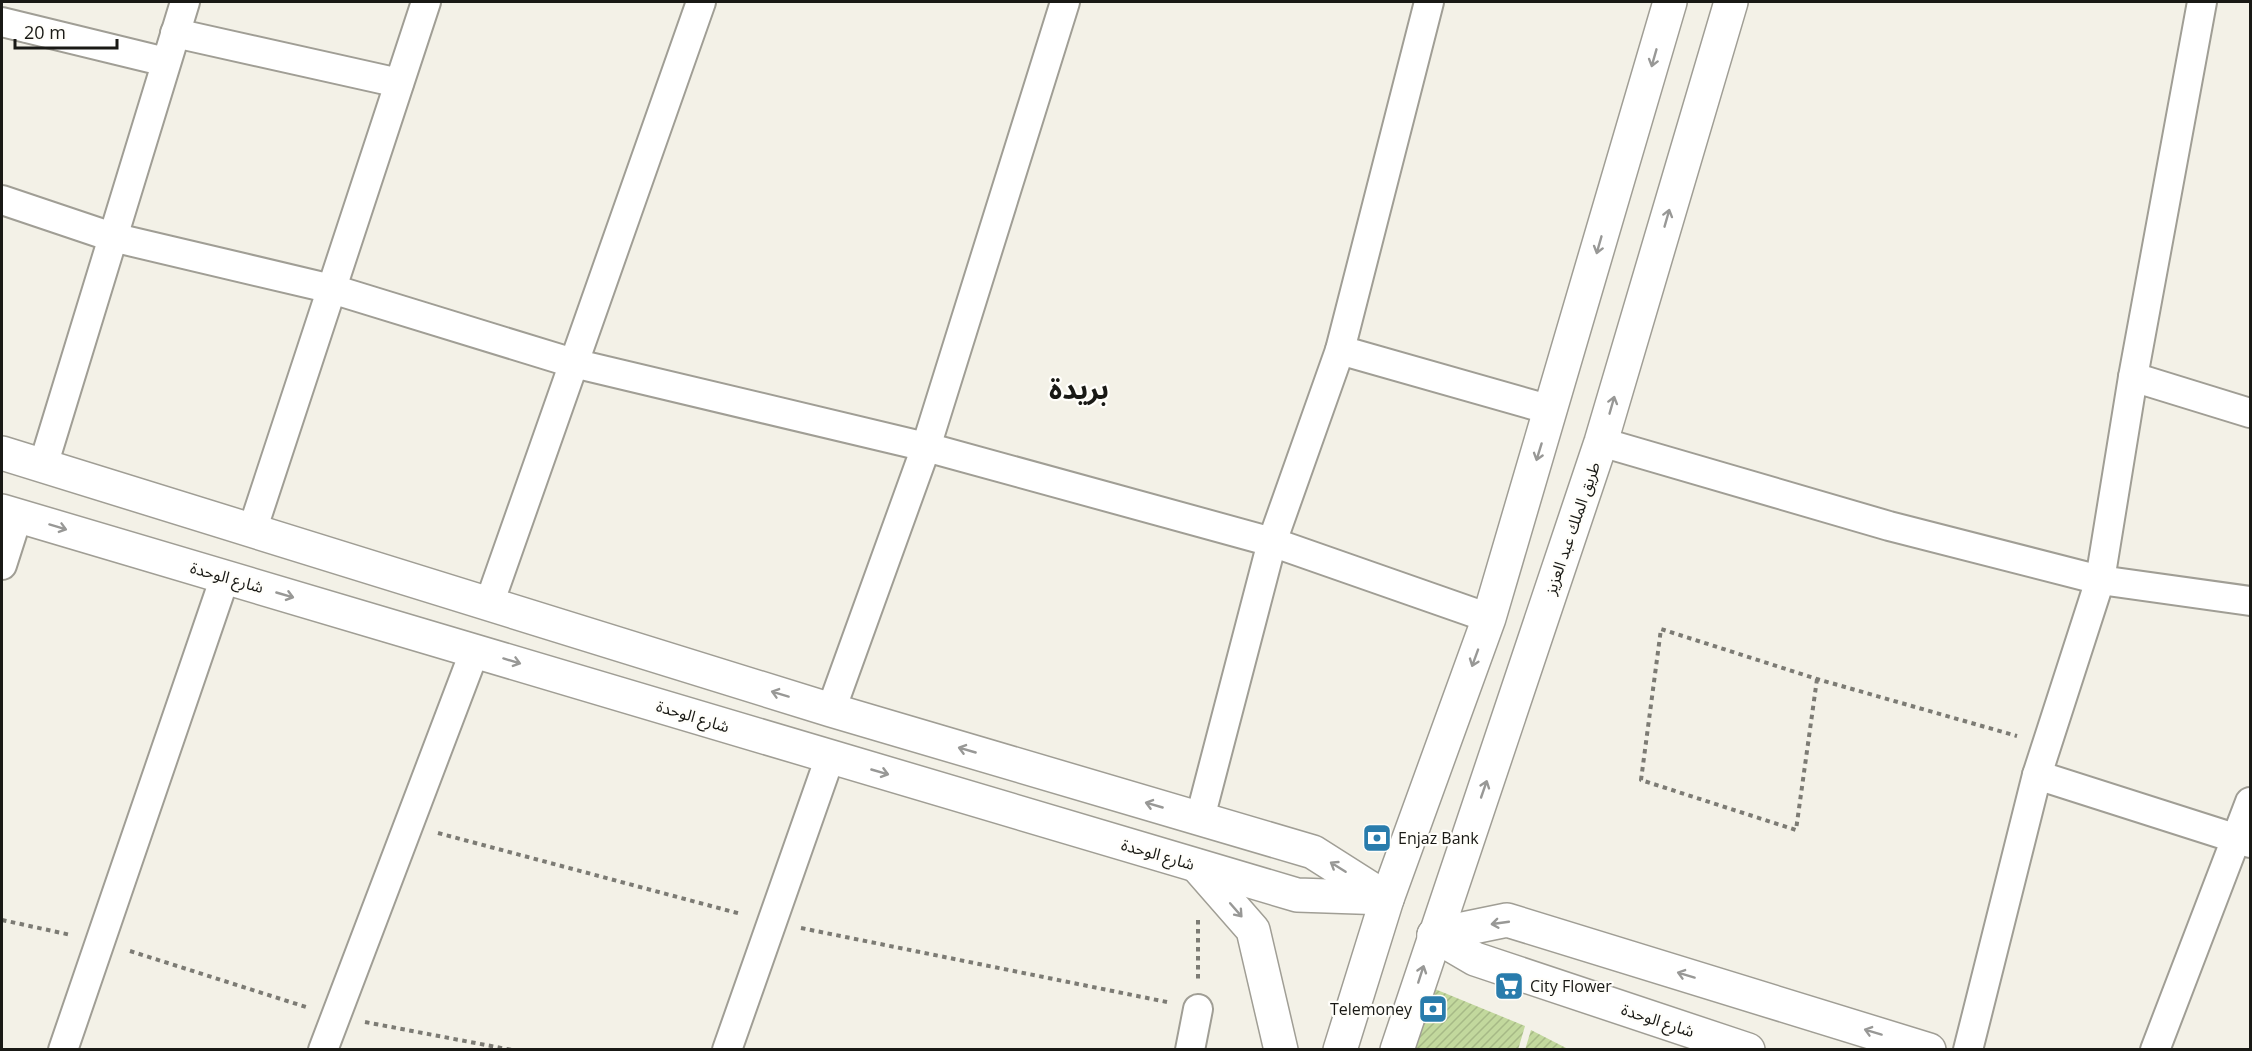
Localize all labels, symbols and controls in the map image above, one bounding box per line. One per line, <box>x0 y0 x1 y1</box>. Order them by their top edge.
scale bar <box>15 12 117 50</box>
text: 20 m <box>24 20 66 44</box>
one-way arrow <box>1648 48 1659 67</box>
one-way arrow <box>1662 209 1673 228</box>
one-way arrow <box>1593 235 1604 254</box>
district label: بريدة <box>1049 369 1109 407</box>
one-way arrow <box>1607 396 1618 415</box>
one-way arrow <box>1533 442 1544 461</box>
street label: طريق الملك عبد العزيز <box>1539 459 1605 598</box>
one-way arrow <box>48 522 67 533</box>
street label: شارع الوحدة <box>187 556 266 600</box>
one-way arrow <box>275 590 294 601</box>
one-way arrow <box>1468 649 1479 667</box>
one-way arrow <box>502 656 521 667</box>
one-way arrow <box>771 688 790 699</box>
street label: شارع الوحدة <box>653 694 732 739</box>
one-way arrow <box>958 744 977 755</box>
one-way arrow <box>870 767 889 778</box>
one-way arrow <box>1479 780 1490 799</box>
one-way arrow <box>1145 799 1164 810</box>
bank icon: Enjaz Bank <box>1361 822 1393 854</box>
place label: Enjaz Bank <box>1398 827 1479 849</box>
street label: شارع الوحدة <box>1118 833 1197 877</box>
one-way arrow <box>1330 861 1347 873</box>
one-way arrow <box>1229 902 1243 917</box>
one-way arrow <box>1491 917 1510 928</box>
one-way arrow <box>1417 965 1428 984</box>
one-way arrow <box>1677 969 1696 980</box>
supermarket icon: City Flower <box>1493 970 1525 1002</box>
place label: City Flower <box>1530 975 1612 997</box>
bank icon: Telemoney <box>1417 993 1449 1025</box>
place label: Telemoney <box>1330 998 1413 1020</box>
street label: شارع الوحدة <box>1618 998 1697 1044</box>
one-way arrow <box>1864 1026 1883 1037</box>

